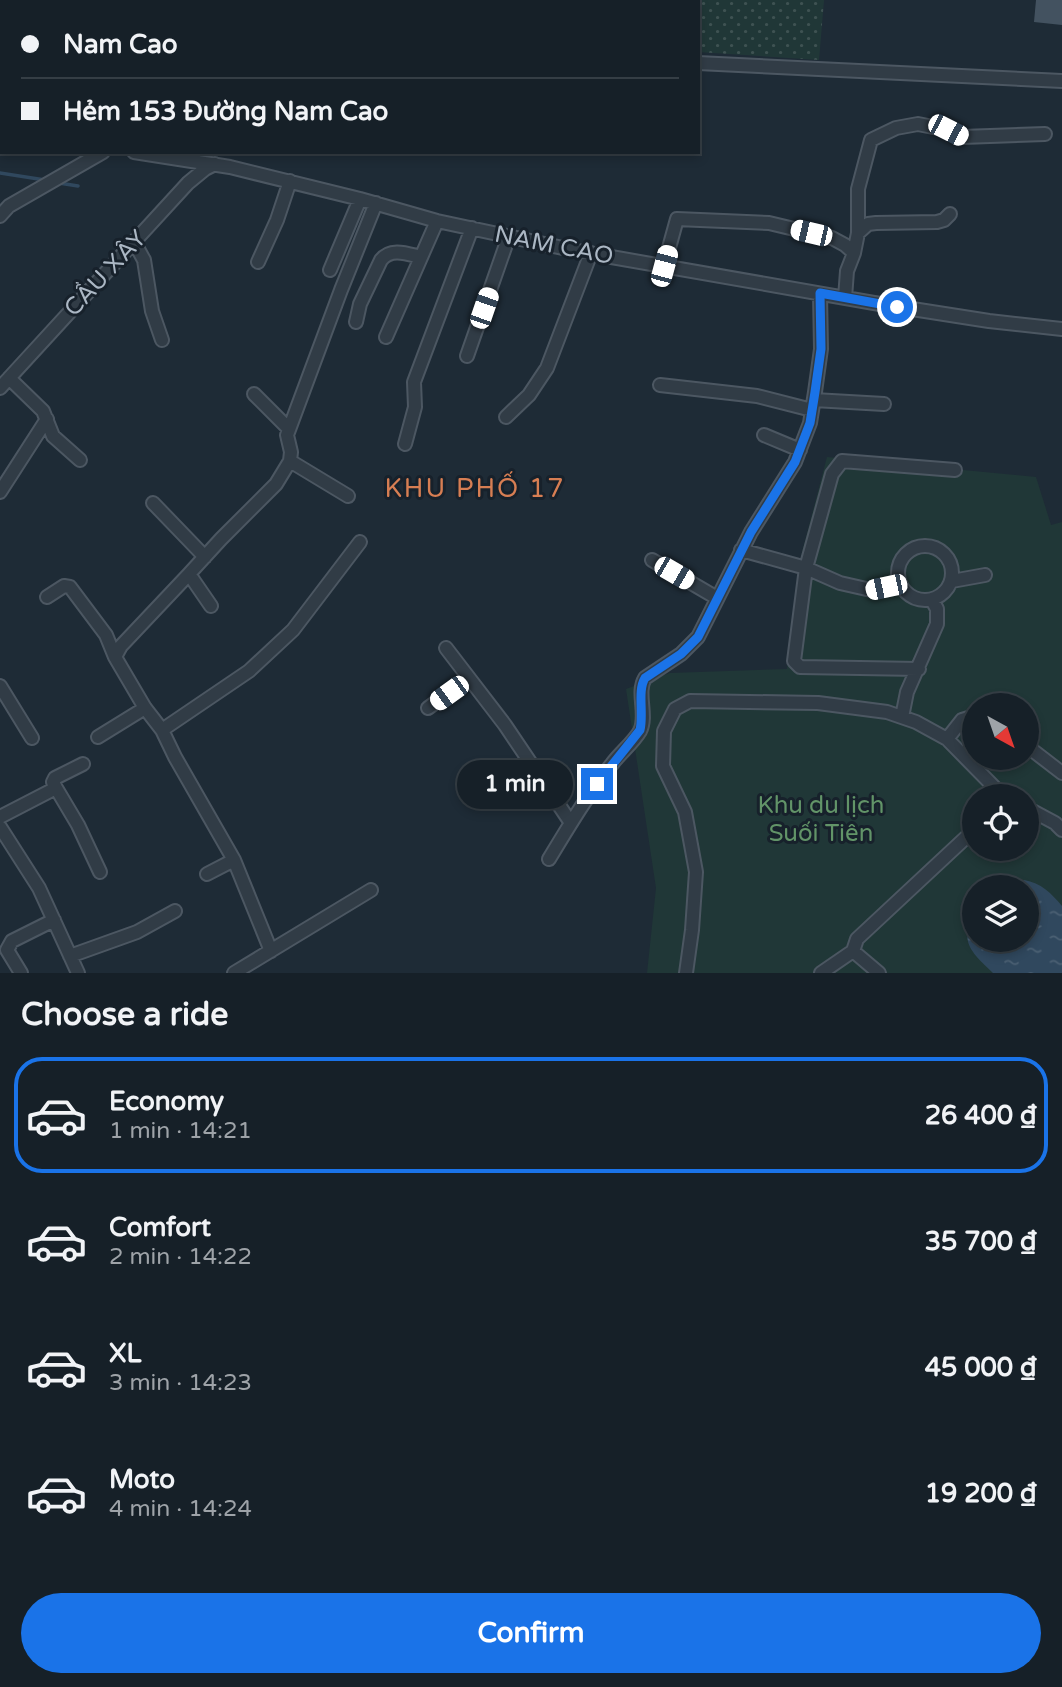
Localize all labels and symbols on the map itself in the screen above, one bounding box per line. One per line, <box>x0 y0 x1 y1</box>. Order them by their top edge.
car <box>925 111 972 149</box>
car <box>789 218 834 248</box>
street label: NAM CAO <box>492 220 616 271</box>
street label: CẦU XÂY <box>57 223 153 322</box>
car <box>649 243 680 289</box>
car <box>468 285 501 331</box>
route start <box>881 291 913 323</box>
district label: KHU PHỐ 17 <box>384 471 566 504</box>
car <box>651 553 698 593</box>
car <box>864 572 909 602</box>
car <box>426 672 473 714</box>
north arrow <box>962 693 1040 770</box>
callout: 1 min <box>457 760 572 808</box>
route end <box>581 768 613 800</box>
park label: Khu du lịch Suối Tiên <box>758 791 884 848</box>

